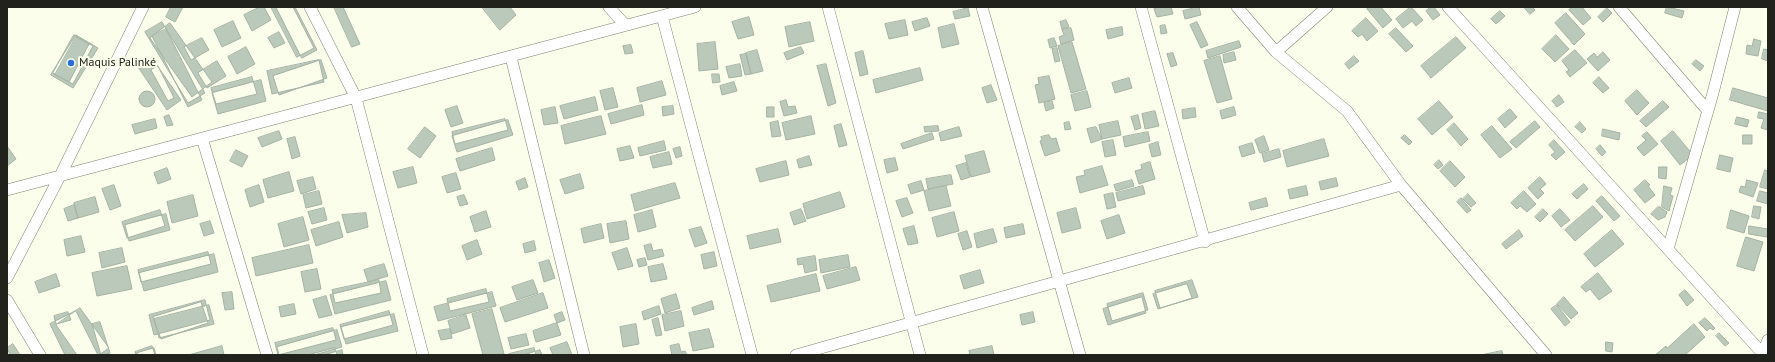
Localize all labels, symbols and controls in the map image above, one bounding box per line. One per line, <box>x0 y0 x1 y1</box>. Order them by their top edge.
place label: Maquis Palinké <box>79 56 156 70</box>
marker: Maquis Palinké <box>66 58 76 68</box>

